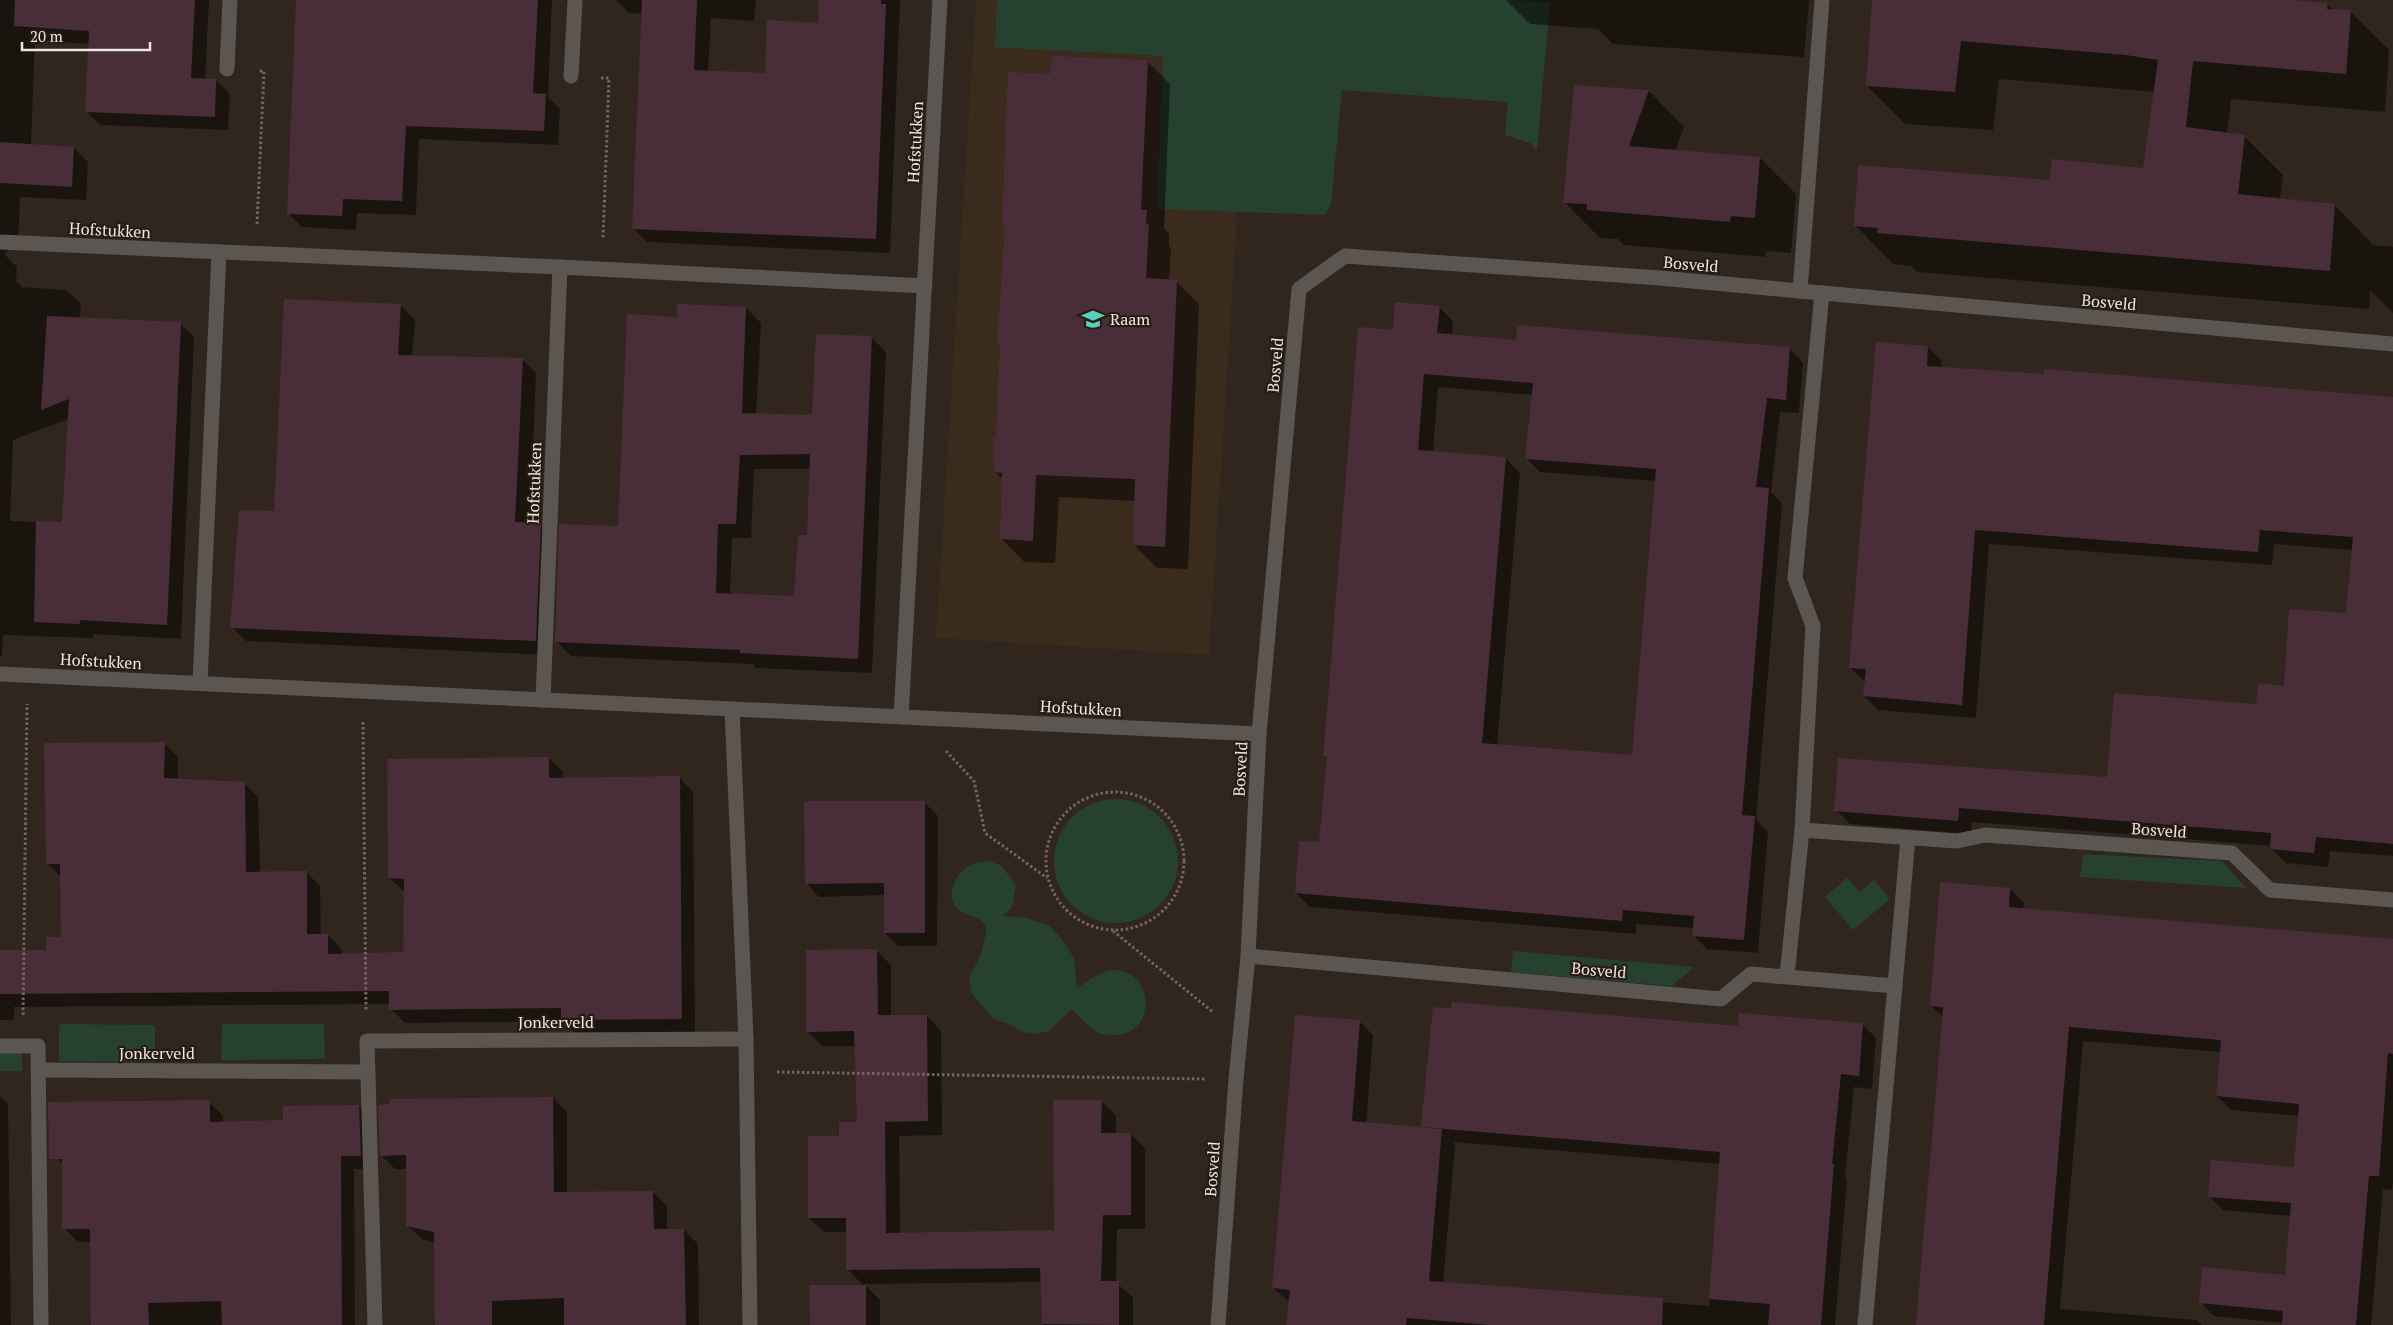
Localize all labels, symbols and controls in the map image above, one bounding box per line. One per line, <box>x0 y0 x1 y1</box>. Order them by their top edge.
scale bar <box>22 20 150 52</box>
text: 20 m <box>30 26 63 46</box>
street label: Hofstukken <box>902 100 928 183</box>
street label: Hofstukken <box>69 217 152 243</box>
street label: Bosveld <box>1663 251 1720 277</box>
street label: Bosveld <box>2081 289 2138 315</box>
school or university icon: Raam <box>1080 306 1106 332</box>
place label: Raam <box>1110 308 1150 330</box>
street label: Bosveld <box>1262 336 1288 393</box>
street label: Hofstukken <box>522 441 546 524</box>
street label: Hofstukken <box>60 648 143 674</box>
street label: Hofstukken <box>1040 695 1123 721</box>
street label: Bosveld <box>1228 741 1252 797</box>
street label: Bosveld <box>2131 817 2187 843</box>
street label: Bosveld <box>1571 957 1628 983</box>
street label: Jonkerveld <box>518 1011 594 1033</box>
street label: Jonkerveld <box>119 1042 195 1064</box>
street label: Bosveld <box>1199 1141 1225 1197</box>

